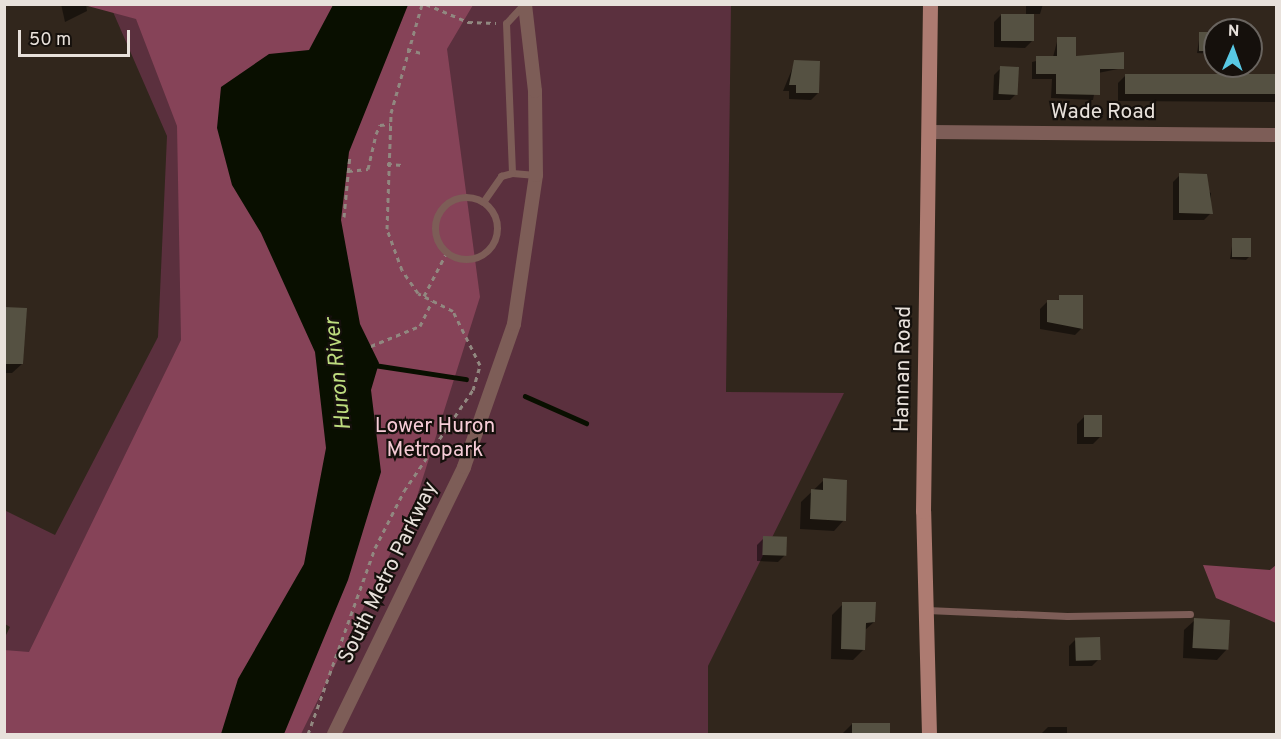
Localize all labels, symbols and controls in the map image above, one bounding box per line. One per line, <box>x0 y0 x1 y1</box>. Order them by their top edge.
scale bar <box>21 18 134 56</box>
north arrow <box>1203 18 1263 78</box>
text: N <box>1227 22 1240 42</box>
text: 50 m <box>29 29 71 52</box>
street label: Wade Road <box>1050 100 1156 126</box>
street label: Hannan Road <box>890 306 918 432</box>
water label: Huron River <box>320 316 358 432</box>
park label: Lower Huron Metropark <box>375 414 495 464</box>
street label: South Metro Parkway <box>334 478 444 668</box>

